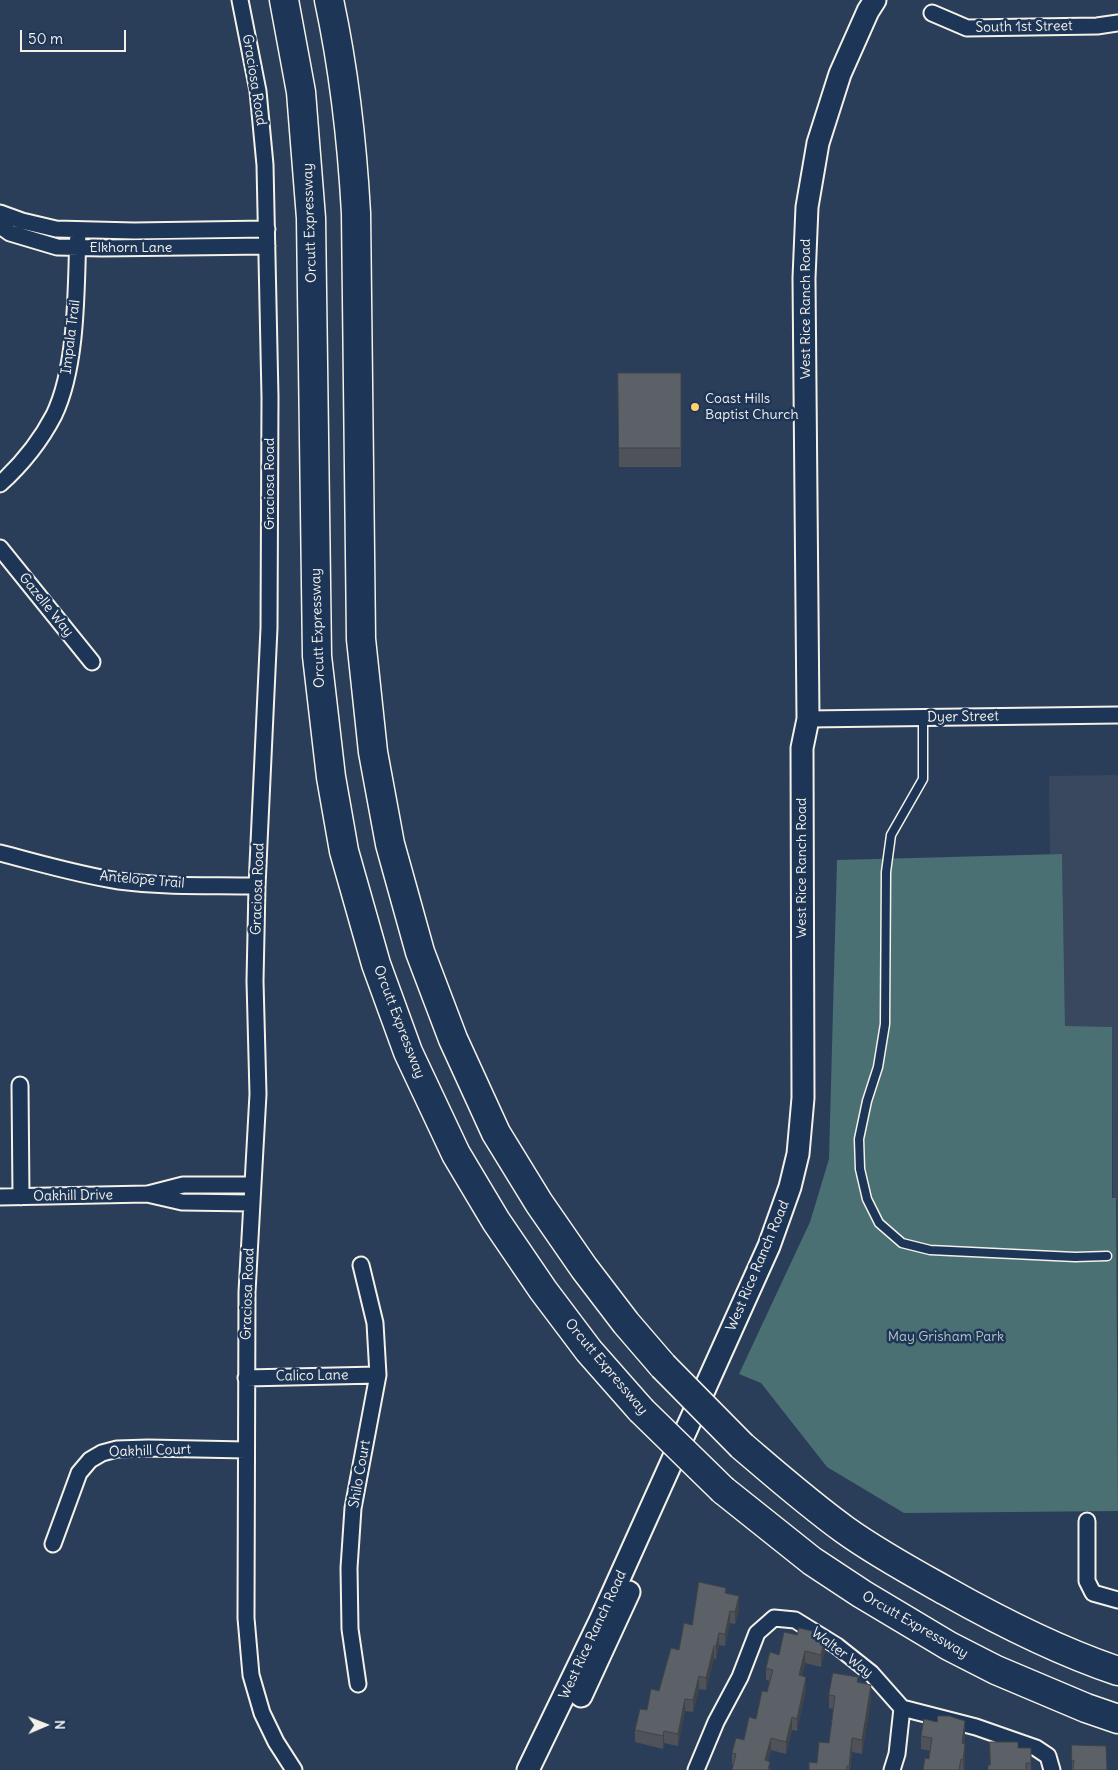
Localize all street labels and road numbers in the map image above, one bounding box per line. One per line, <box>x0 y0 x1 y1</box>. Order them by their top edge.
street label: South 1st Street <box>975 18 1073 36</box>
street label: Graciosa Road <box>238 33 270 127</box>
street label: Orcutt Expressway <box>300 163 320 283</box>
street label: West Rice Ranch Road <box>798 239 814 379</box>
street label: Elkhorn Lane <box>90 240 172 256</box>
street label: Impala Trail <box>58 299 84 375</box>
street label: Graciosa Road <box>262 438 278 530</box>
street label: Orcutt Expressway <box>308 568 328 688</box>
street label: Gazelle Way <box>15 570 77 640</box>
street label: Dyer Street <box>927 708 999 726</box>
street label: West Rice Ranch Road <box>794 798 810 938</box>
street label: Graciosa Road <box>248 843 268 935</box>
street label: Antelope Trail <box>99 868 185 892</box>
street label: Orcutt Expressway <box>370 963 428 1081</box>
street label: Oakhill Drive <box>33 1187 113 1205</box>
street label: West Rice Ranch Road <box>723 1198 793 1334</box>
street label: Graciosa Road <box>238 1248 258 1340</box>
street label: Orcutt Expressway <box>561 1316 651 1418</box>
street label: Calico Lane <box>275 1367 349 1385</box>
street label: Shilo Court <box>346 1439 374 1509</box>
street label: Oakhill Court <box>109 1441 191 1461</box>
street label: West Rice Ranch Road <box>556 1568 630 1702</box>
street label: Orcutt Expressway <box>859 1588 971 1662</box>
street label: Walter Way <box>808 1624 876 1682</box>

